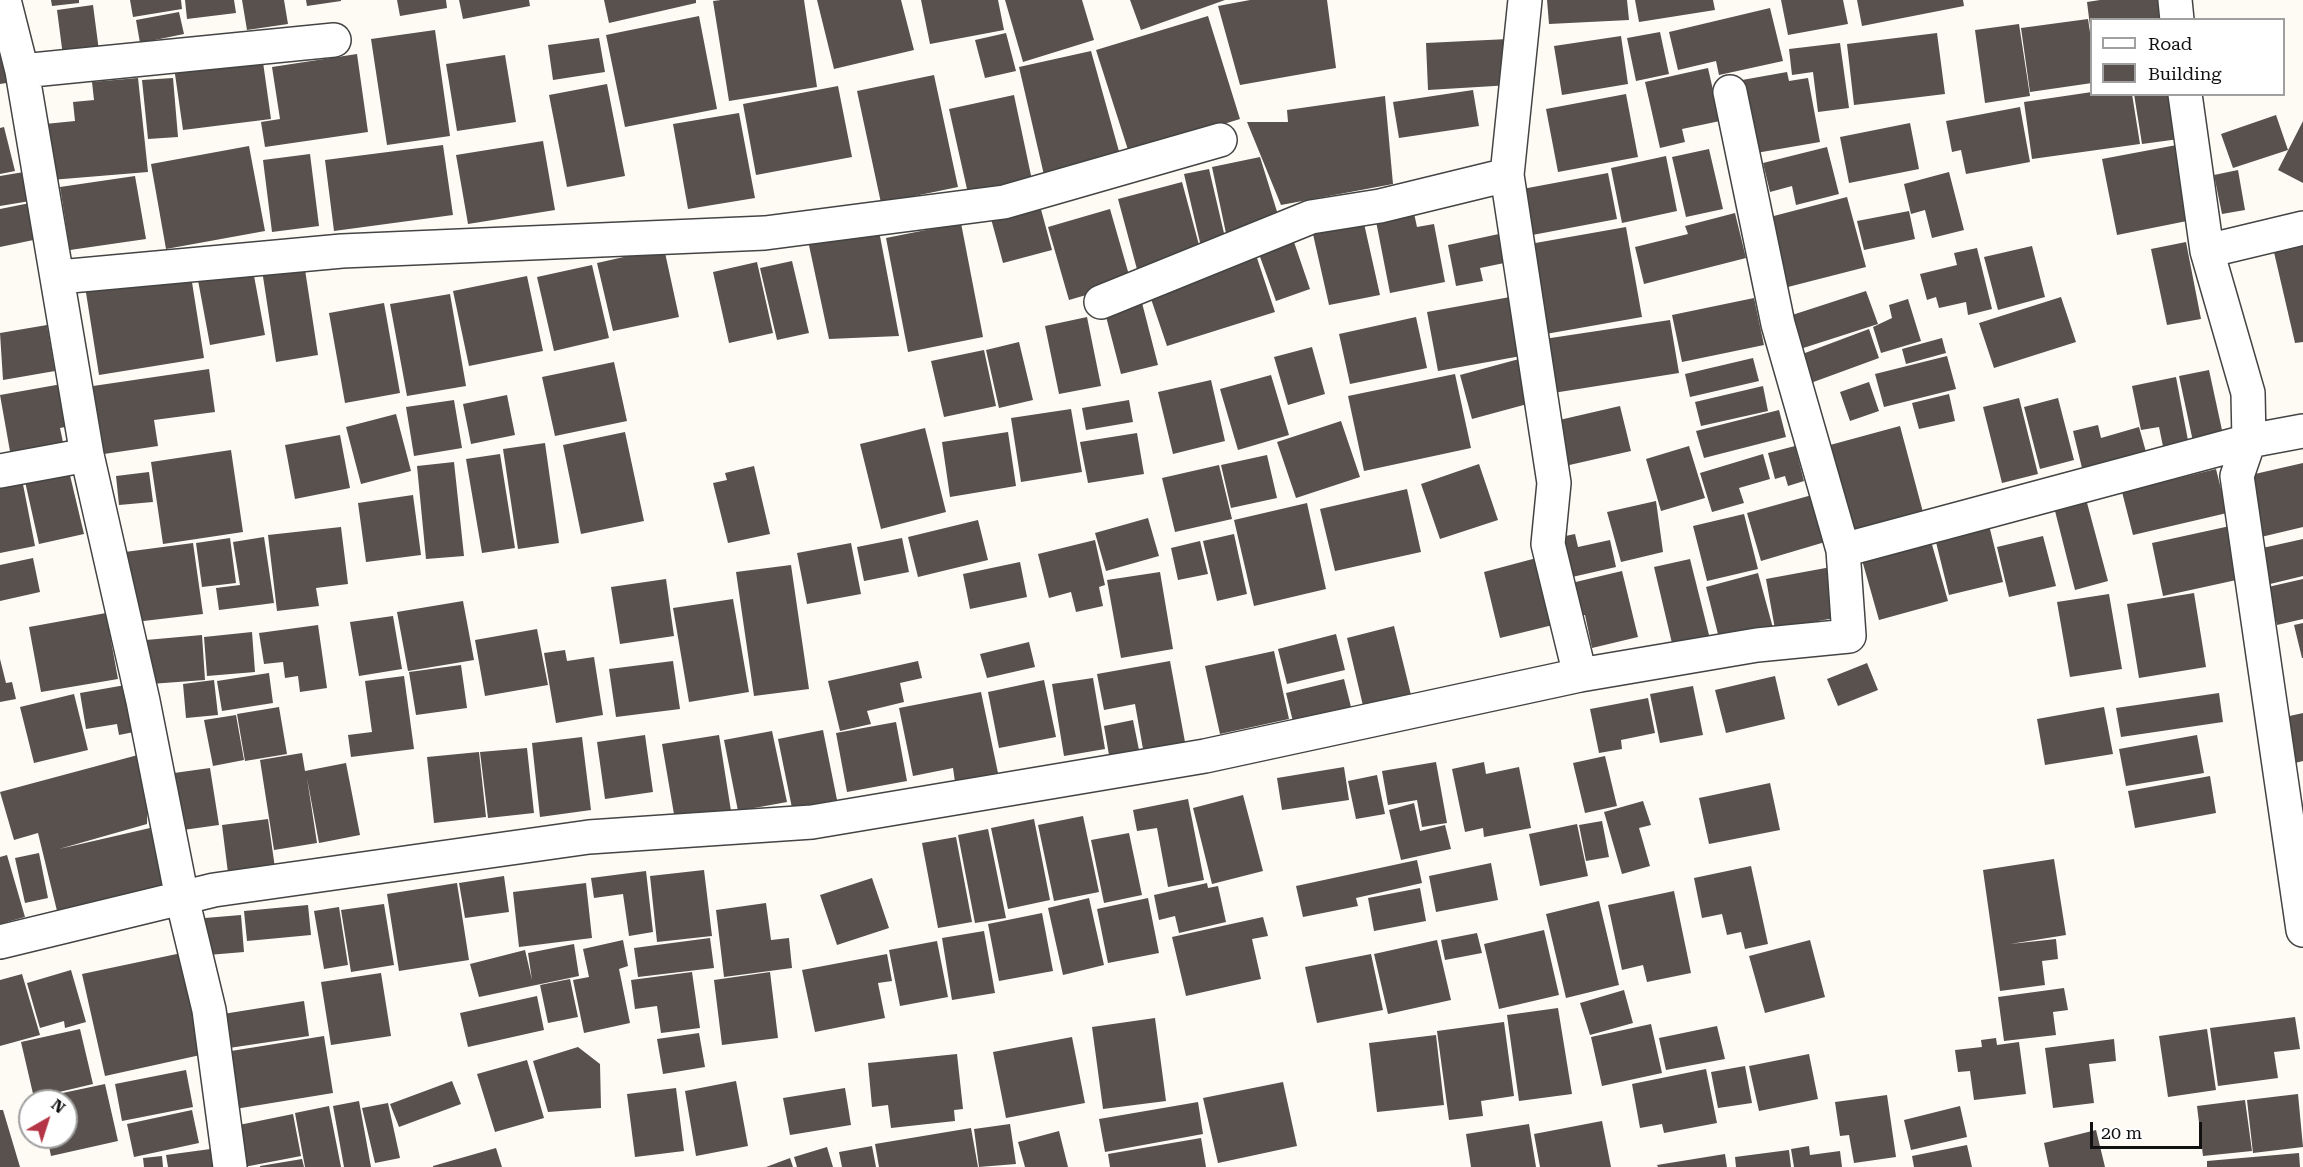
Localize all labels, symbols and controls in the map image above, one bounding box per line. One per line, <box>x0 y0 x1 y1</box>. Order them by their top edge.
legend <box>2090 18 2285 96</box>
text: Road <box>2148 33 2192 54</box>
text: Building <box>2148 63 2222 84</box>
north arrow <box>18 1089 78 1149</box>
text: N <box>48 1095 69 1117</box>
scale bar <box>2093 1110 2206 1148</box>
text: 20 m <box>2101 1122 2142 1143</box>

